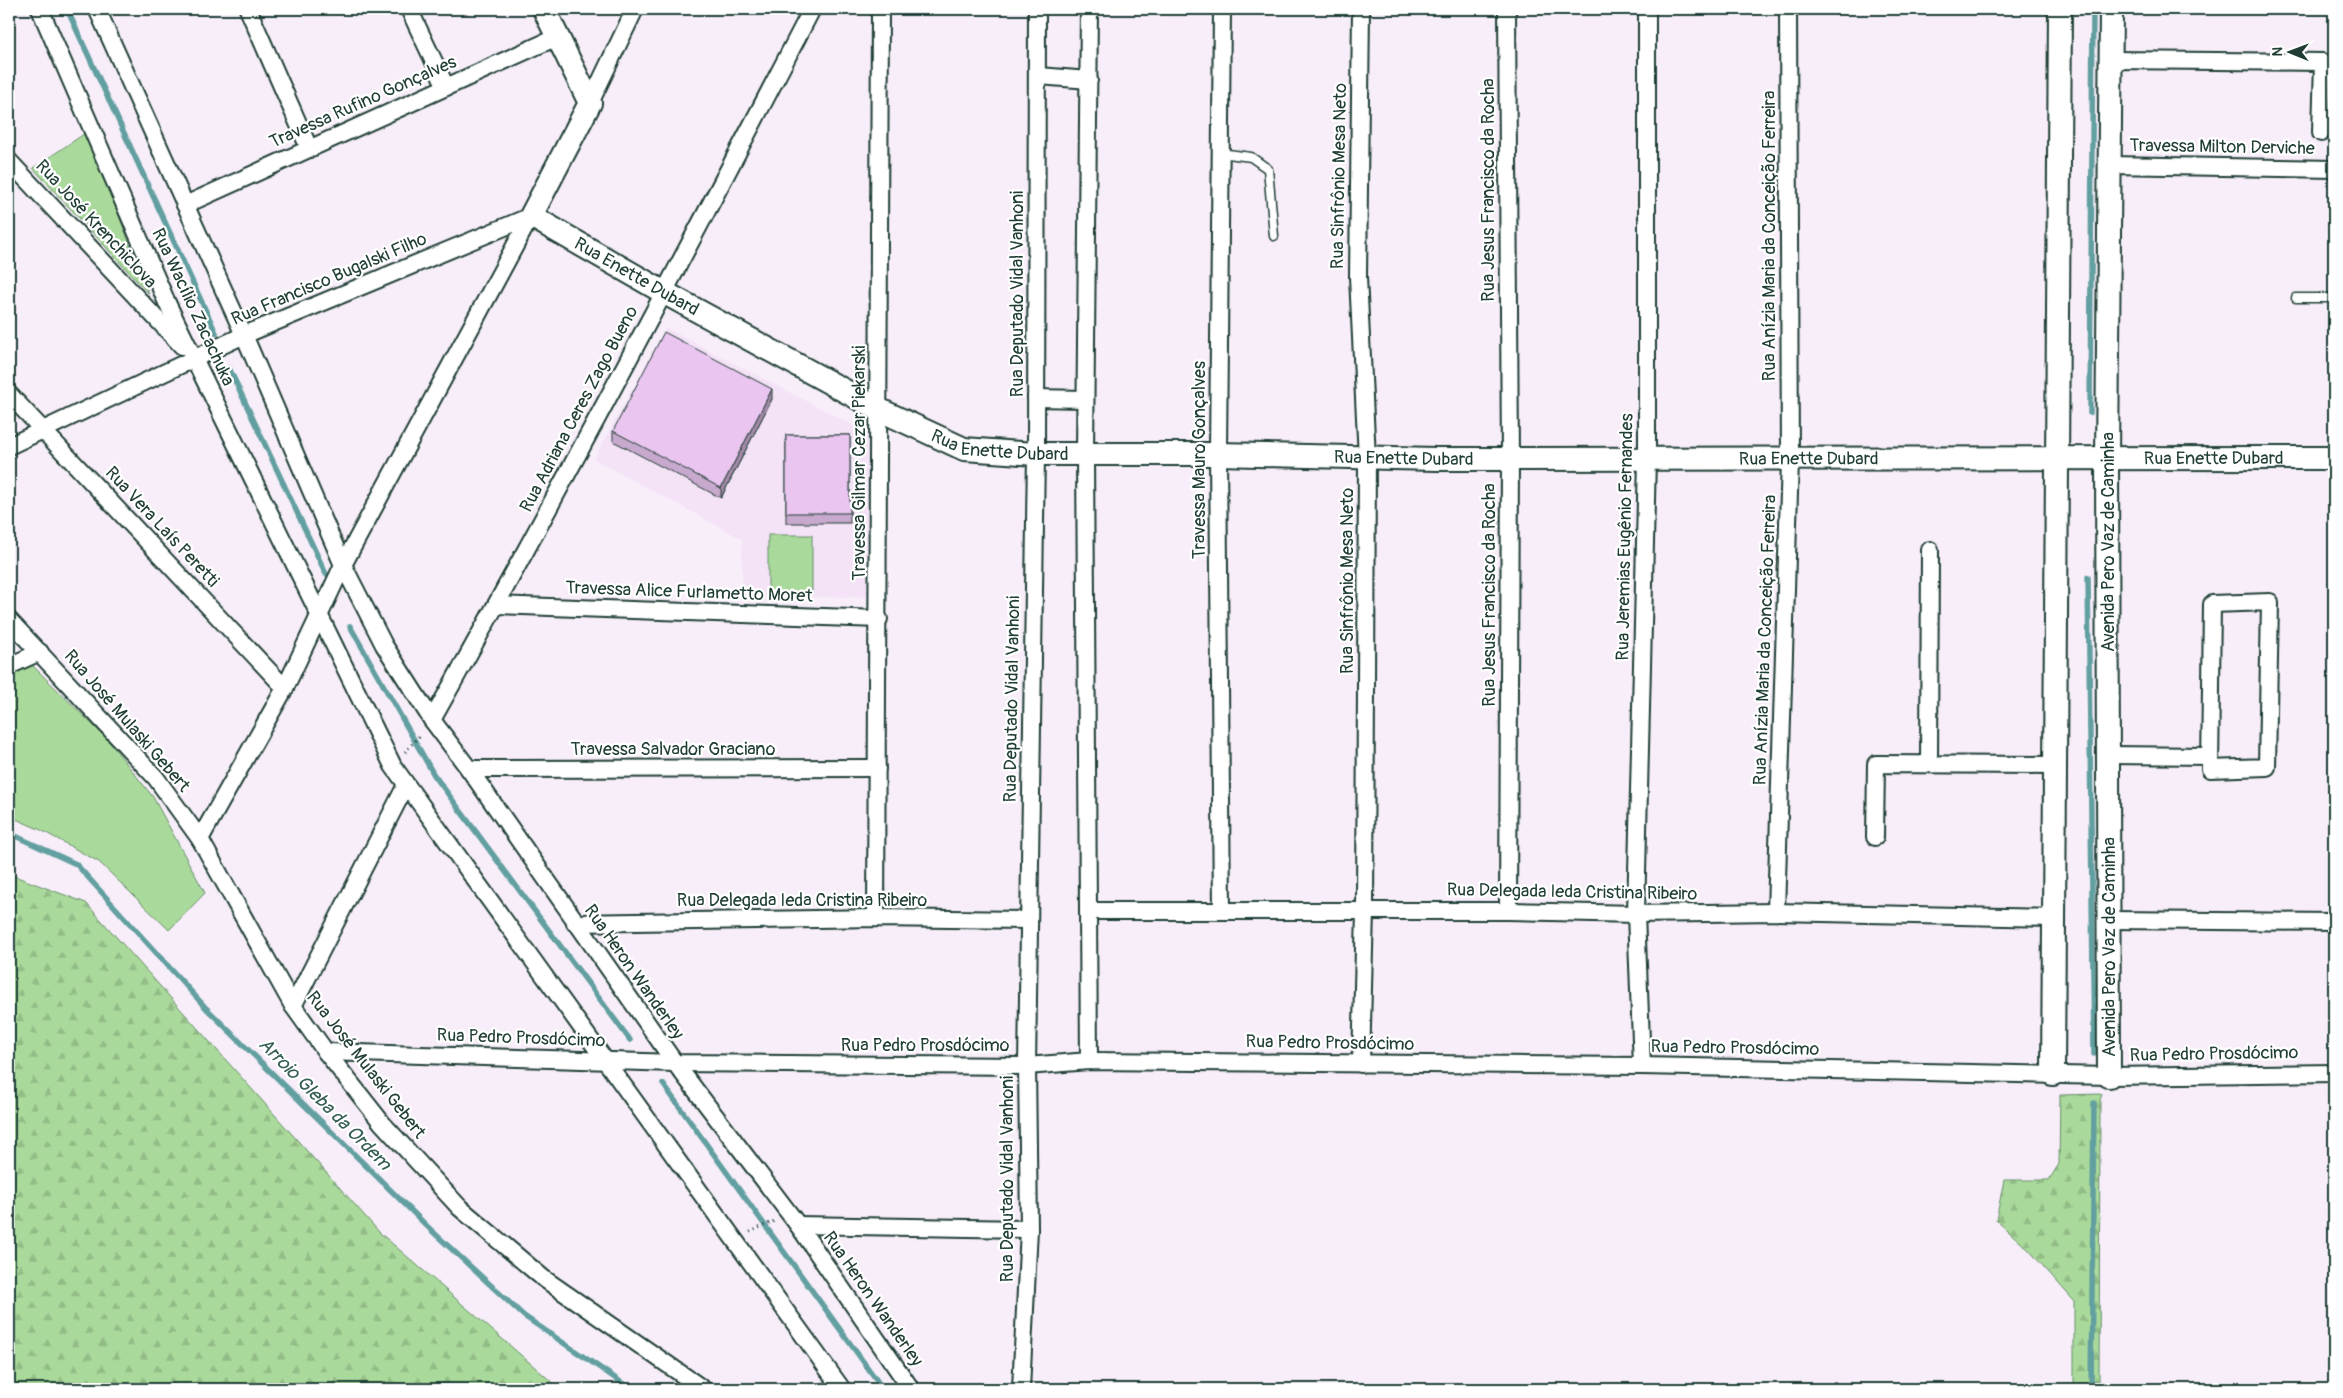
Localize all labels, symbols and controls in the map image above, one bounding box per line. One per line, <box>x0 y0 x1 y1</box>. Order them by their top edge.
north arrow <box>2266 28 2316 78</box>
text: N <box>2269 47 2286 57</box>
street label: Travessa Rufino Gonçalves <box>266 50 460 154</box>
street label: Rua Jesus Francisco da Rocha <box>1477 78 1500 302</box>
street label: Rua Sinfrônio Mesa Neto <box>1326 82 1352 269</box>
street label: Rua Anízia Maria da Conceição Ferreira <box>1758 91 1781 381</box>
street label: Travessa Milton Derviche <box>2129 134 2315 160</box>
street label: Rua José Krenchiclova <box>30 155 162 293</box>
street label: Rua Deputado Vidal Vanhoni <box>1006 191 1029 397</box>
street label: Rua Wacílio Zacachuka <box>146 224 240 390</box>
street label: Rua Francisco Bugalski Filho <box>228 227 431 331</box>
street label: Rua Enette Dubard <box>570 232 703 321</box>
street label: Rua Adriana Ceres Zago Bueno <box>515 302 643 516</box>
street label: Travessa Gilmar Cezar Piekarski <box>848 346 871 580</box>
street label: Travessa Mauro Gonçalves <box>1188 361 1211 559</box>
street label: Rua Jeremias Eugênio Fernandes <box>1611 413 1639 661</box>
street label: Rua Enette Dubard <box>927 424 1069 466</box>
street label: Avenida Pero Vaz de Caminha <box>2097 432 2120 652</box>
street label: Rua Enette Dubard <box>1334 445 1474 471</box>
street label: Rua Enette Dubard <box>1739 447 1879 470</box>
street label: Rua Enette Dubard <box>2144 447 2284 470</box>
street label: Rua Vera Laís Peretti <box>100 462 224 592</box>
street label: Rua Jesus Francisco da Rocha <box>1478 483 1501 707</box>
street label: Rua Sinfrônio Mesa Neto <box>1336 488 1359 674</box>
street label: Rua Anízia Maria da Conceição Ferreira <box>1748 494 1782 786</box>
street label: Travessa Alice Furlametto Moret <box>565 576 814 608</box>
street label: Rua Deputado Vidal Vanhoni <box>999 596 1025 802</box>
street label: Rua José Mulaski Gebert <box>59 645 196 797</box>
street label: Travessa Salvador Graciano <box>571 738 776 761</box>
street label: Avenida Pero Vaz de Caminha <box>2098 837 2121 1057</box>
street label: Rua Delegada Ieda Cristina Ribeiro <box>1447 878 1698 906</box>
street label: Rua Delegada Ieda Cristina Ribeiro <box>677 889 928 912</box>
street label: Rua Heron Wanderley <box>579 900 689 1044</box>
street label: Rua José Mulaski Gebert <box>301 987 431 1144</box>
street label: Rua Pedro Prosdócimo <box>436 1024 606 1052</box>
street label: Rua Pedro Prosdócimo <box>1246 1030 1415 1056</box>
water label: Arroio Gleba da Ordem <box>253 1032 397 1176</box>
street label: Rua Pedro Prosdócimo <box>841 1034 1010 1057</box>
street label: Rua Pedro Prosdócimo <box>1651 1035 1820 1061</box>
street label: Rua Pedro Prosdócimo <box>2130 1041 2299 1067</box>
street label: Rua Deputado Vidal Vanhoni <box>996 1076 1019 1282</box>
street label: Rua Heron Wanderley <box>818 1227 928 1371</box>

